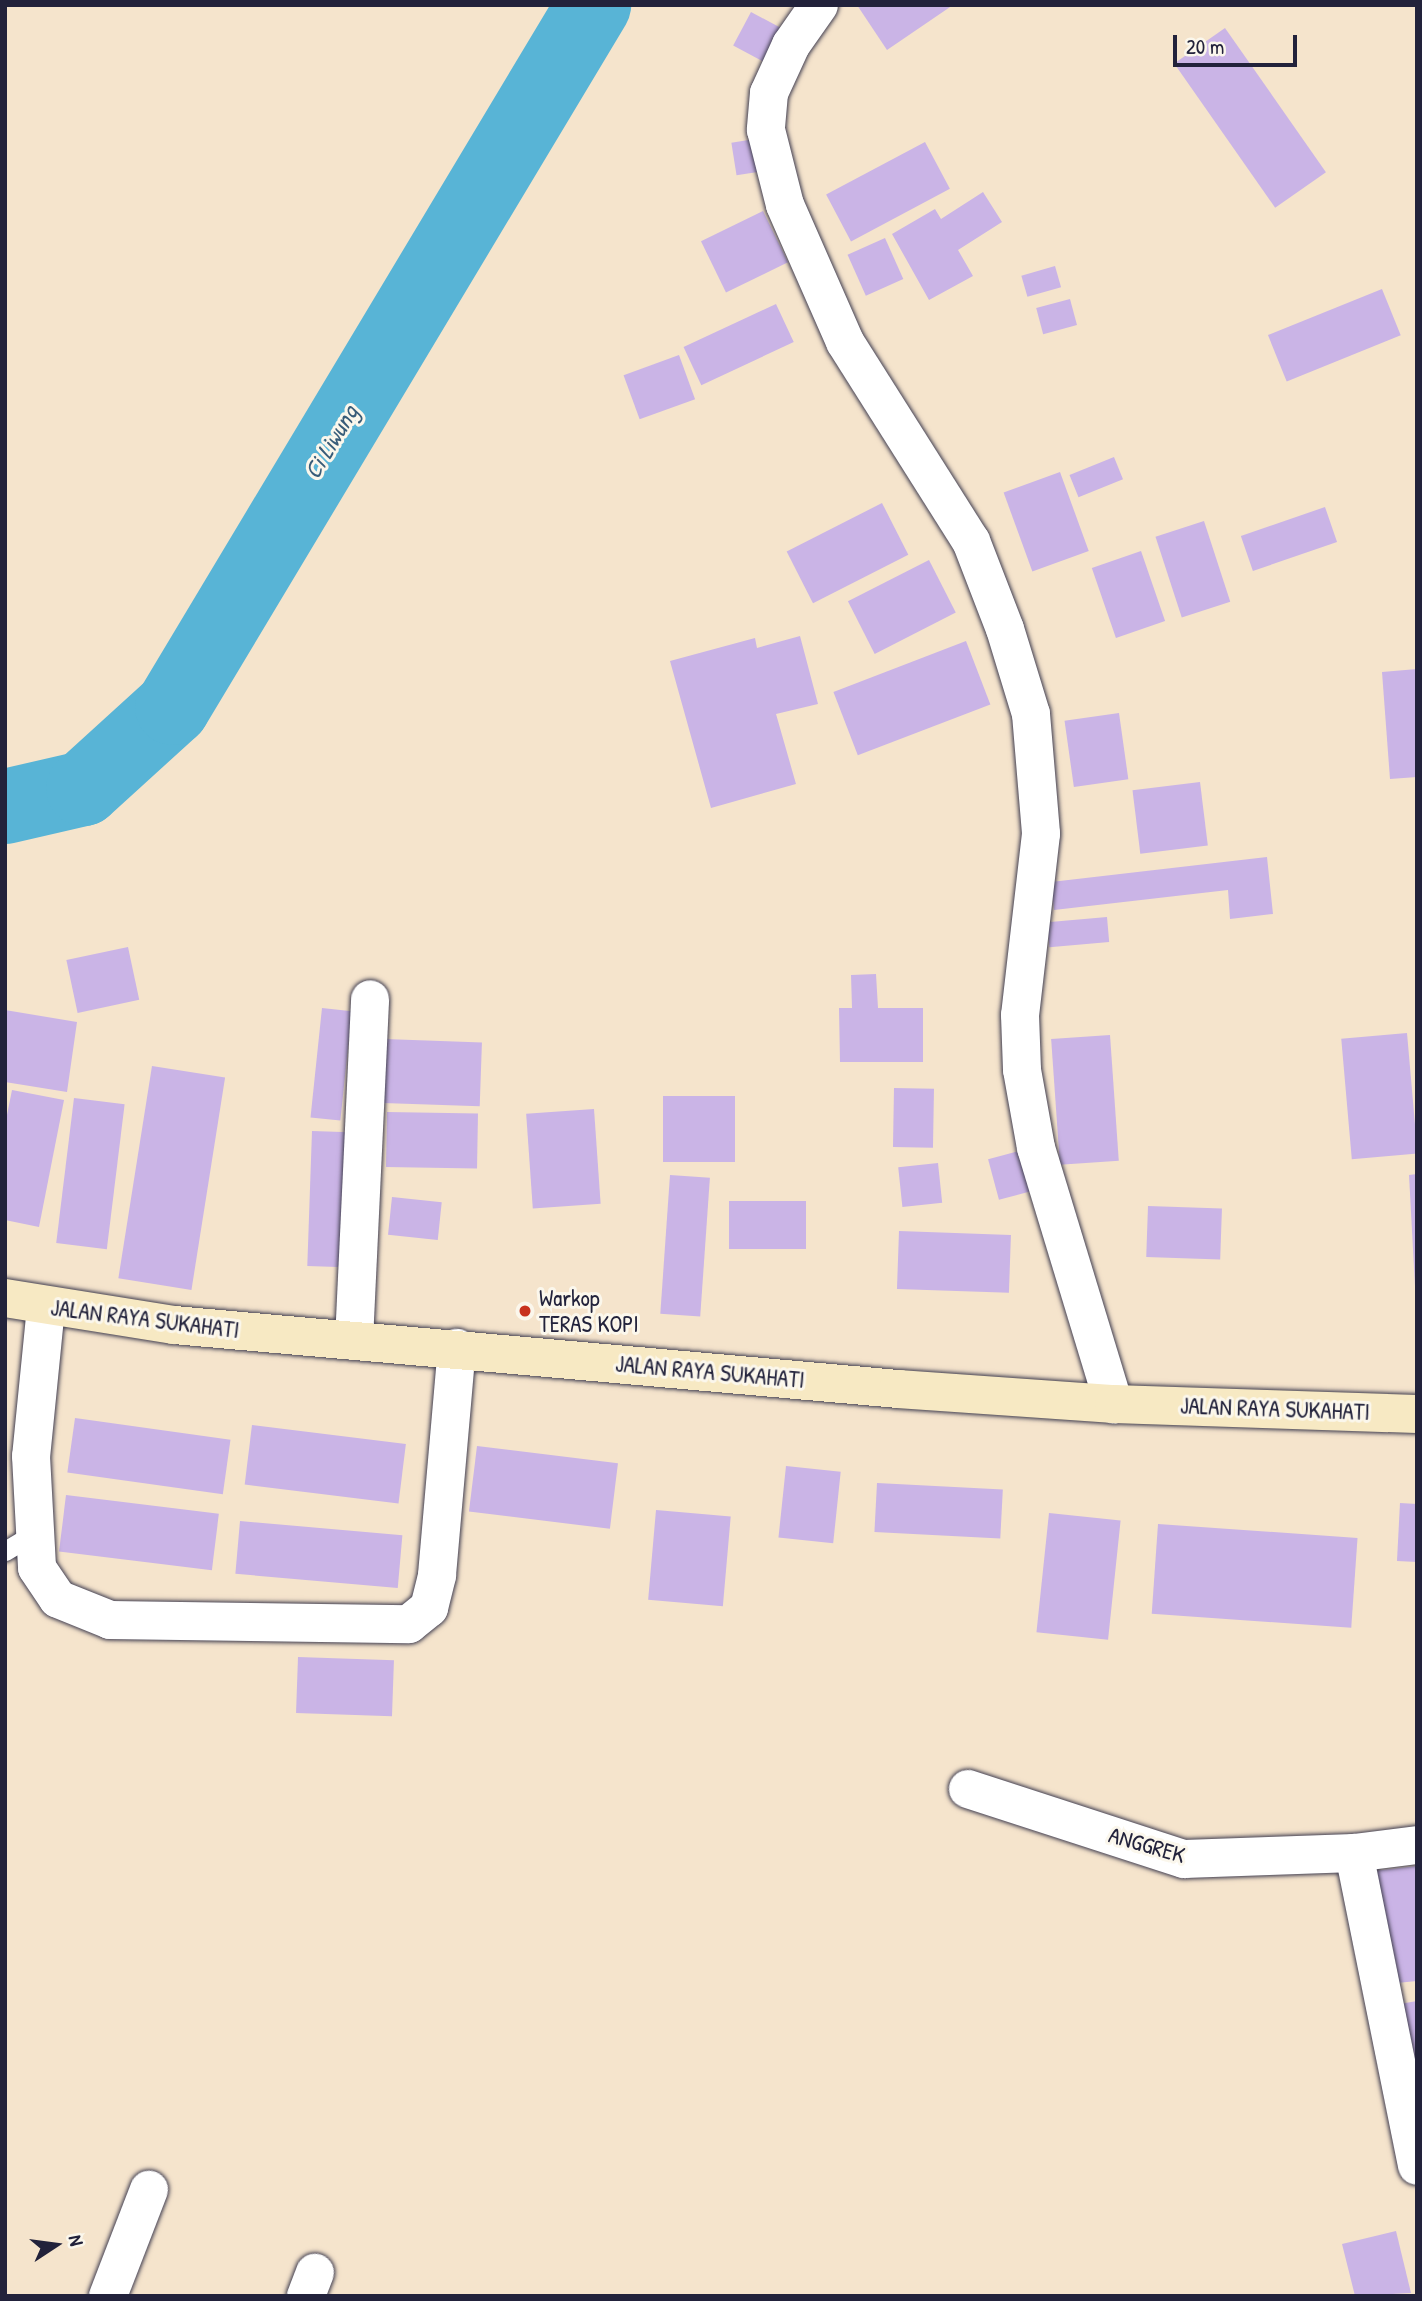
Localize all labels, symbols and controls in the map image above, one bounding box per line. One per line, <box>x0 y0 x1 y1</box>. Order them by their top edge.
scale bar <box>1177 21 1301 65</box>
text: 20 m <box>1186 32 1224 61</box>
water label: Ci Liwung <box>298 400 364 484</box>
place label: Warkop TERAS KOPI <box>539 1284 639 1338</box>
street label: JALAN RAYA SUKAHATI <box>49 1294 241 1344</box>
marker: Warkop TERAS KOPI <box>517 1303 533 1319</box>
street label: JALAN RAYA SUKAHATI <box>614 1350 806 1394</box>
street label: JALAN RAYA SUKAHATI <box>1180 1392 1370 1426</box>
street label: ANGGREK <box>1106 1821 1188 1869</box>
north arrow <box>21 2210 91 2280</box>
text: N <box>63 2232 90 2248</box>

